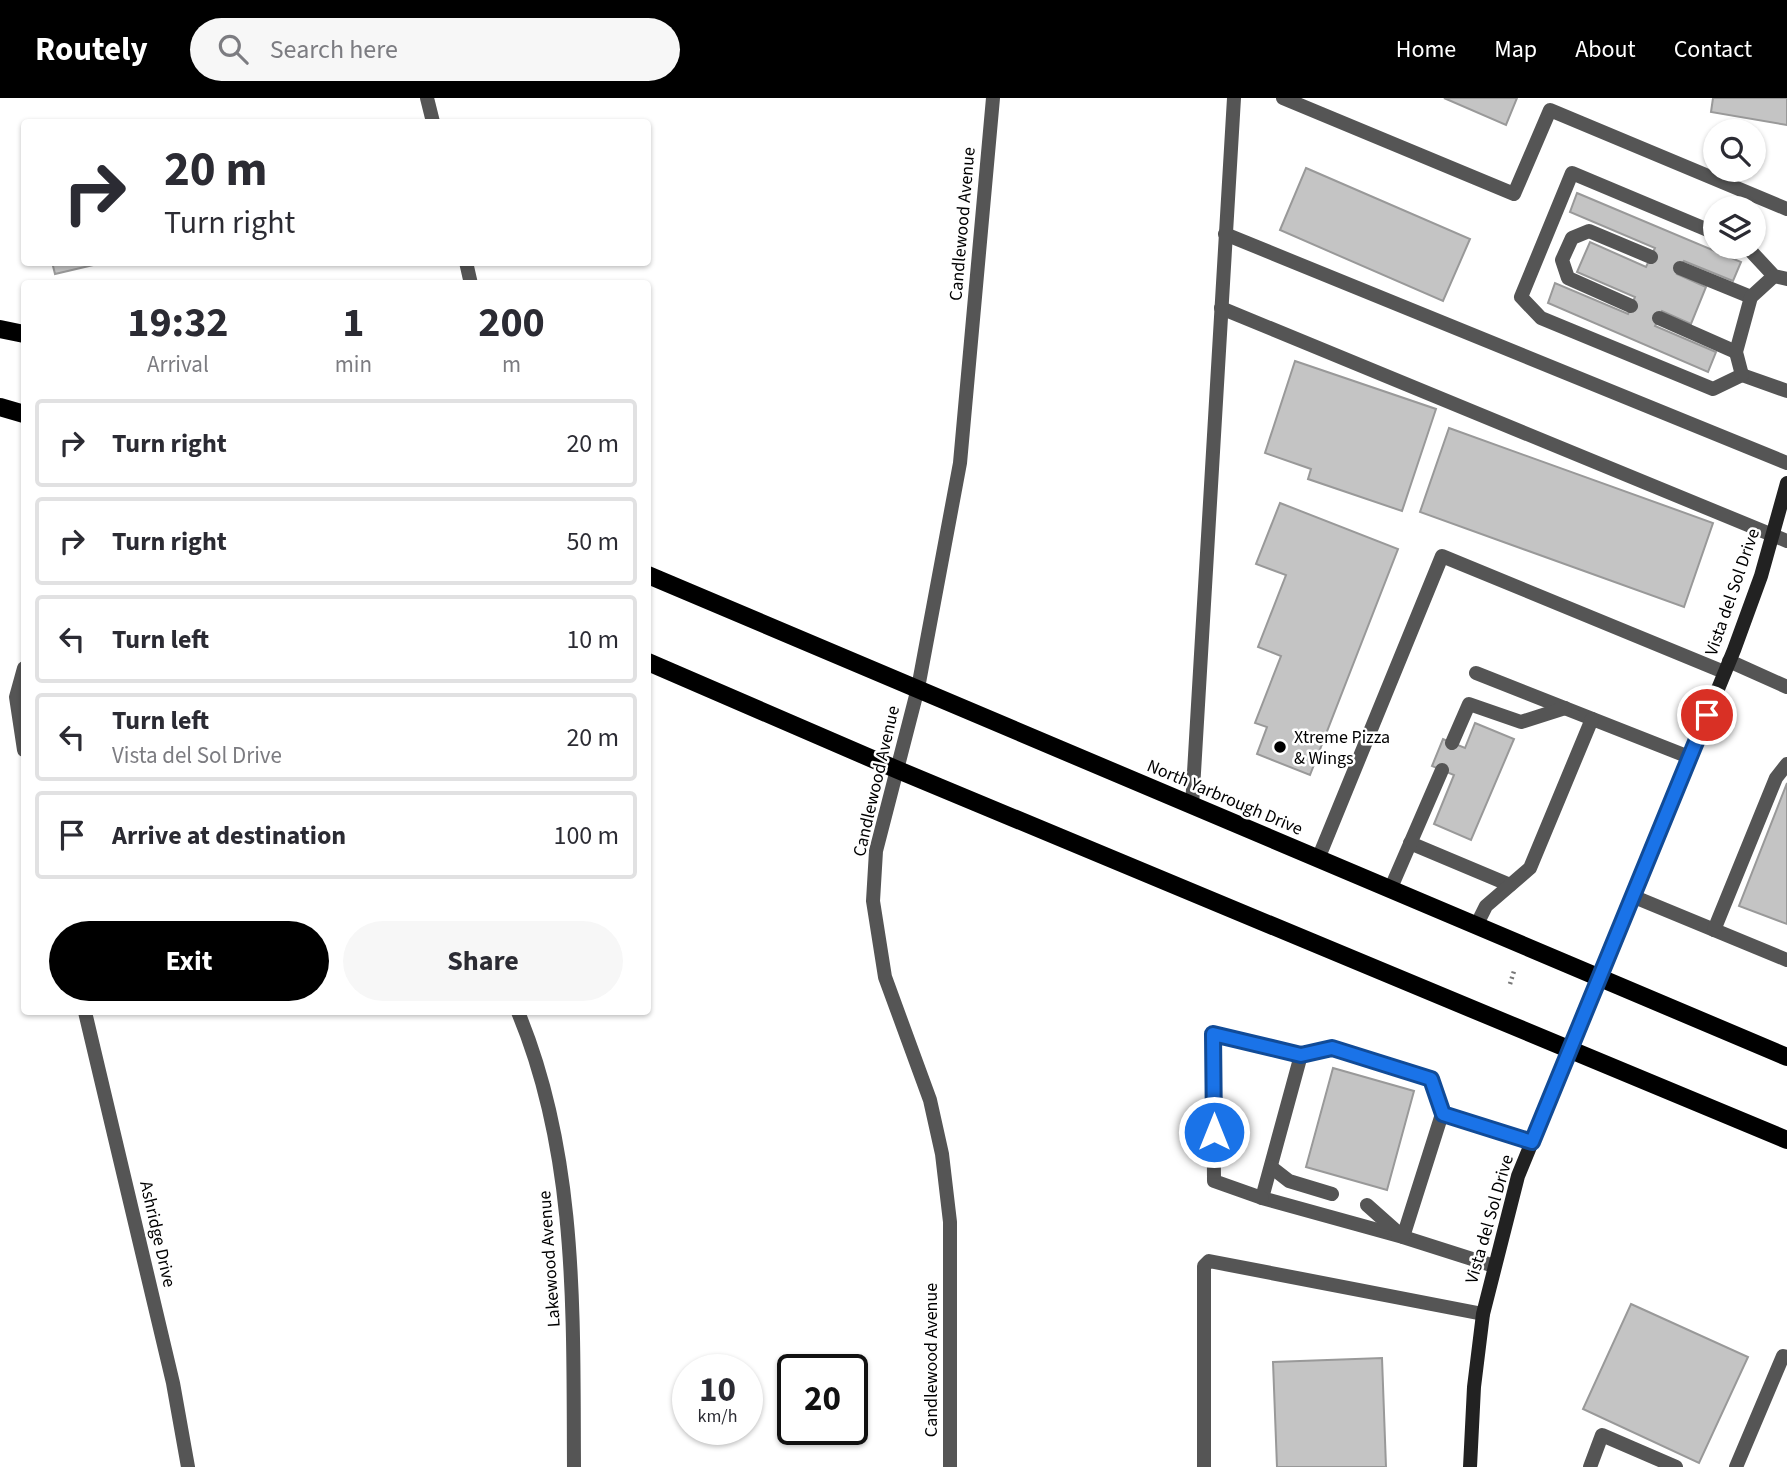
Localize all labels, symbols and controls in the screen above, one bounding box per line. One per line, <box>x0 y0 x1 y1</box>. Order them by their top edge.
search box <box>190 18 680 81</box>
text: Routely <box>35 26 148 73</box>
icon: search <box>214 30 252 68</box>
text: Search here <box>270 31 398 68</box>
text: Home <box>1396 32 1456 67</box>
text: Map <box>1494 32 1537 67</box>
text: About <box>1575 32 1636 67</box>
text: Contact <box>1674 32 1752 67</box>
map controls <box>1703 119 1766 259</box>
button: search <box>1703 119 1766 182</box>
text: 20 m <box>164 135 268 205</box>
street label: Candlewood Avenue <box>943 146 982 302</box>
icon: right <box>49 147 140 238</box>
button: layers <box>1703 196 1766 259</box>
text: Turn right <box>164 200 295 246</box>
text: 19:32 <box>127 293 229 353</box>
text: 1 <box>342 293 364 353</box>
text: 200 <box>478 293 545 353</box>
text: Arrival <box>147 348 209 381</box>
text: min <box>335 348 372 381</box>
text: m <box>502 348 521 381</box>
icon: right <box>53 424 91 462</box>
text: Turn right <box>112 425 227 462</box>
text: 20 m <box>566 425 619 462</box>
icon: right <box>53 522 91 560</box>
text: Turn right <box>112 523 227 560</box>
text: 50 m <box>566 523 619 560</box>
street label: Vista del Sol Drive <box>1699 525 1766 659</box>
icon: left <box>53 620 91 658</box>
text: Turn left <box>112 621 209 658</box>
text: 10 m <box>566 621 619 658</box>
pin <box>1677 685 1737 745</box>
icon: arrive <box>1688 696 1726 734</box>
text: Turn left <box>112 702 209 739</box>
street label: Candlewood Avenue <box>847 703 906 859</box>
icon: left <box>53 718 91 756</box>
text: 20 m <box>566 719 619 756</box>
place label: Xtreme Pizza & Wings <box>1294 725 1390 771</box>
text: Vista del Sol Drive <box>112 739 282 772</box>
marker: Xtreme Pizza & Wings <box>1272 739 1288 755</box>
street label: North Yarbrough Drive <box>1143 753 1307 842</box>
icon: arrive <box>53 816 91 854</box>
text: Arrive at destination <box>112 817 346 854</box>
text: 100 m <box>553 817 619 854</box>
button: Exit <box>49 921 329 1001</box>
button: Share <box>343 921 623 1001</box>
position arrow <box>1177 1095 1251 1169</box>
street label: Vista del Sol Drive <box>1459 1152 1520 1286</box>
street label: Ashridge Drive <box>133 1178 182 1290</box>
street label: Lakewood Avenue <box>532 1190 567 1328</box>
street label: Candlewood Avenue <box>919 1283 944 1437</box>
speed limit sign: 20 <box>777 1354 868 1445</box>
text: 10 <box>699 1365 736 1415</box>
text: km/h <box>698 1404 737 1429</box>

